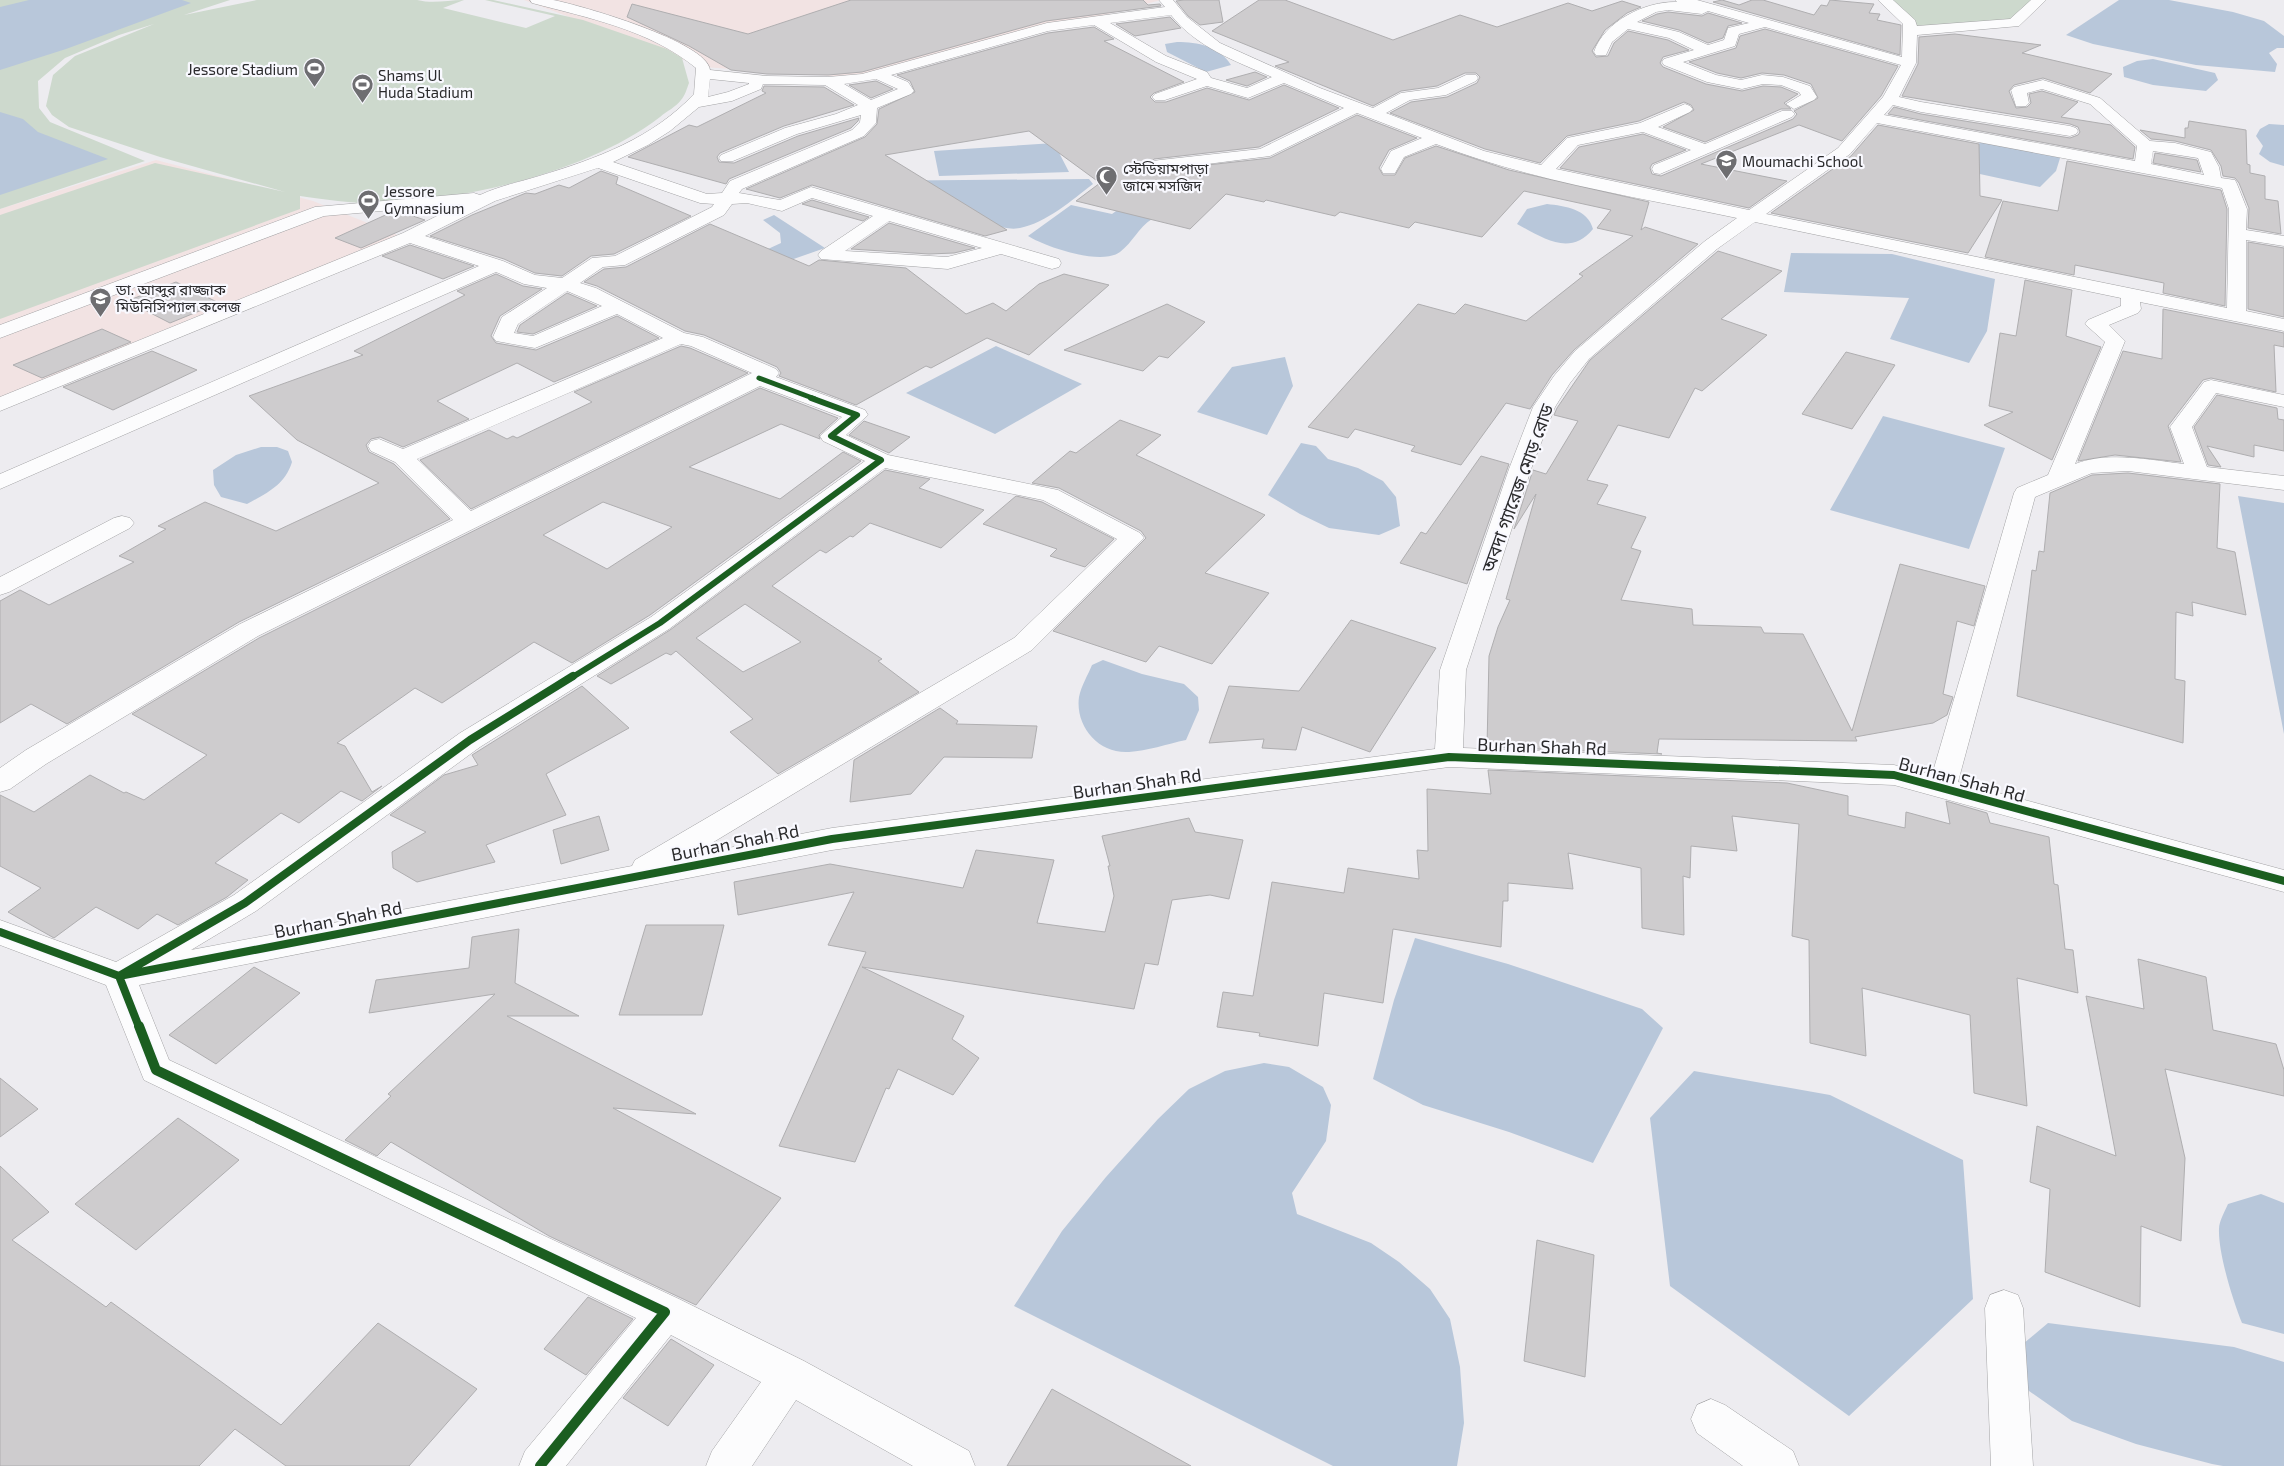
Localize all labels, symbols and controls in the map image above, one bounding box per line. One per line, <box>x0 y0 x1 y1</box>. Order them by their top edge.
sports icon: Jessore Stadium <box>302 57 326 88</box>
place label: Jessore Stadium <box>188 60 298 78</box>
place label: Shams Ul Huda Stadium <box>378 66 473 101</box>
sports icon: Shams Ul Huda Stadium <box>350 72 374 103</box>
school or university icon: Moumachi School <box>1714 149 1738 180</box>
place label: Moumachi School <box>1742 152 1863 170</box>
place label: স্টেডিয়ামপাড়া জামে মসজিদ <box>1122 159 1210 194</box>
mosque icon: স্টেডিয়ামপাড়া জামে মসজিদ <box>1095 165 1119 196</box>
place label: Jessore Gymnasium <box>384 182 464 217</box>
sports icon: Jessore Gymnasium <box>356 188 380 219</box>
place label: ডা. আব্দুর রাজ্জাক মিউনিসিপ্যাল কলেজ <box>115 280 242 315</box>
school or university icon: ডা. আব্দুর রাজ্জাক মিউনিসিপ্যাল কলেজ <box>88 286 112 317</box>
street label: অবদা গ্যারেজ মোড় রোড <box>1476 401 1558 576</box>
street label: Burhan Shah Rd <box>1477 733 1607 759</box>
street label: Burhan Shah Rd <box>1896 752 2028 806</box>
street label: Burhan Shah Rd <box>1071 763 1203 803</box>
street label: Burhan Shah Rd <box>669 819 801 865</box>
street label: Burhan Shah Rd <box>272 896 404 942</box>

